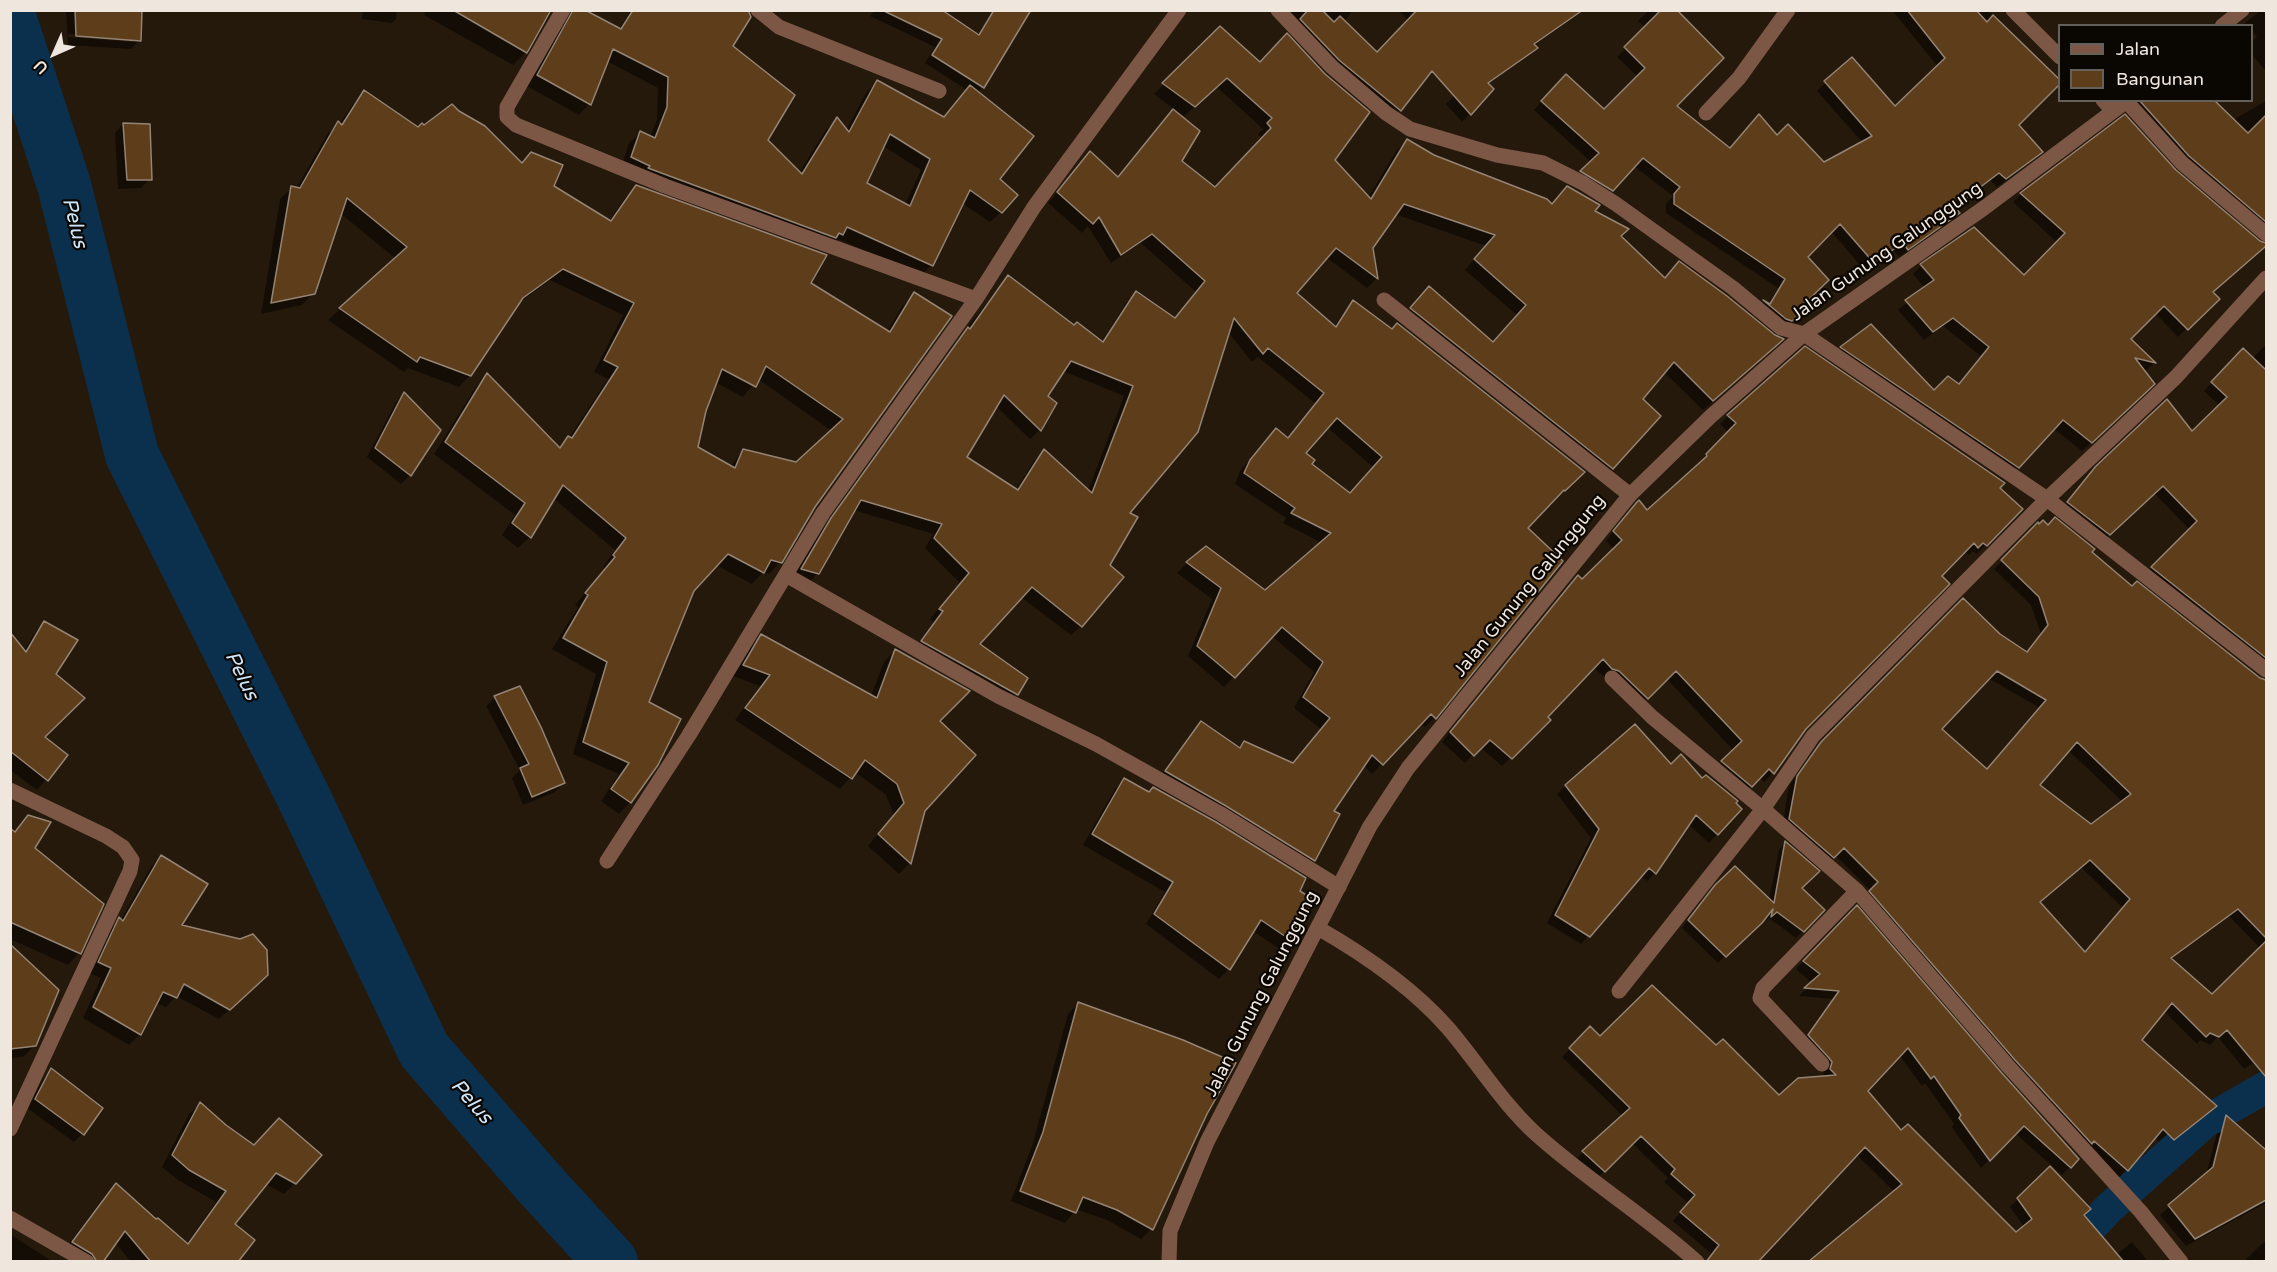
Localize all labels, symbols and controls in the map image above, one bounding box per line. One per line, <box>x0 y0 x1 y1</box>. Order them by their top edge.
north arrow <box>24 24 84 84</box>
legend <box>2058 24 2253 102</box>
text: Jalan <box>2116 38 2160 60</box>
text: U <box>30 55 53 78</box>
text: Bangunan <box>2116 68 2204 90</box>
street label: Jalan Gunung Galunggung <box>1787 178 1987 326</box>
water label: Pelus <box>56 195 92 251</box>
street label: Jalan Gunung Galunggung <box>1450 490 1610 682</box>
water label: Pelus <box>219 648 263 704</box>
street label: Jalan Gunung Galunggung <box>1201 887 1323 1101</box>
water label: Pelus <box>445 1075 497 1129</box>

